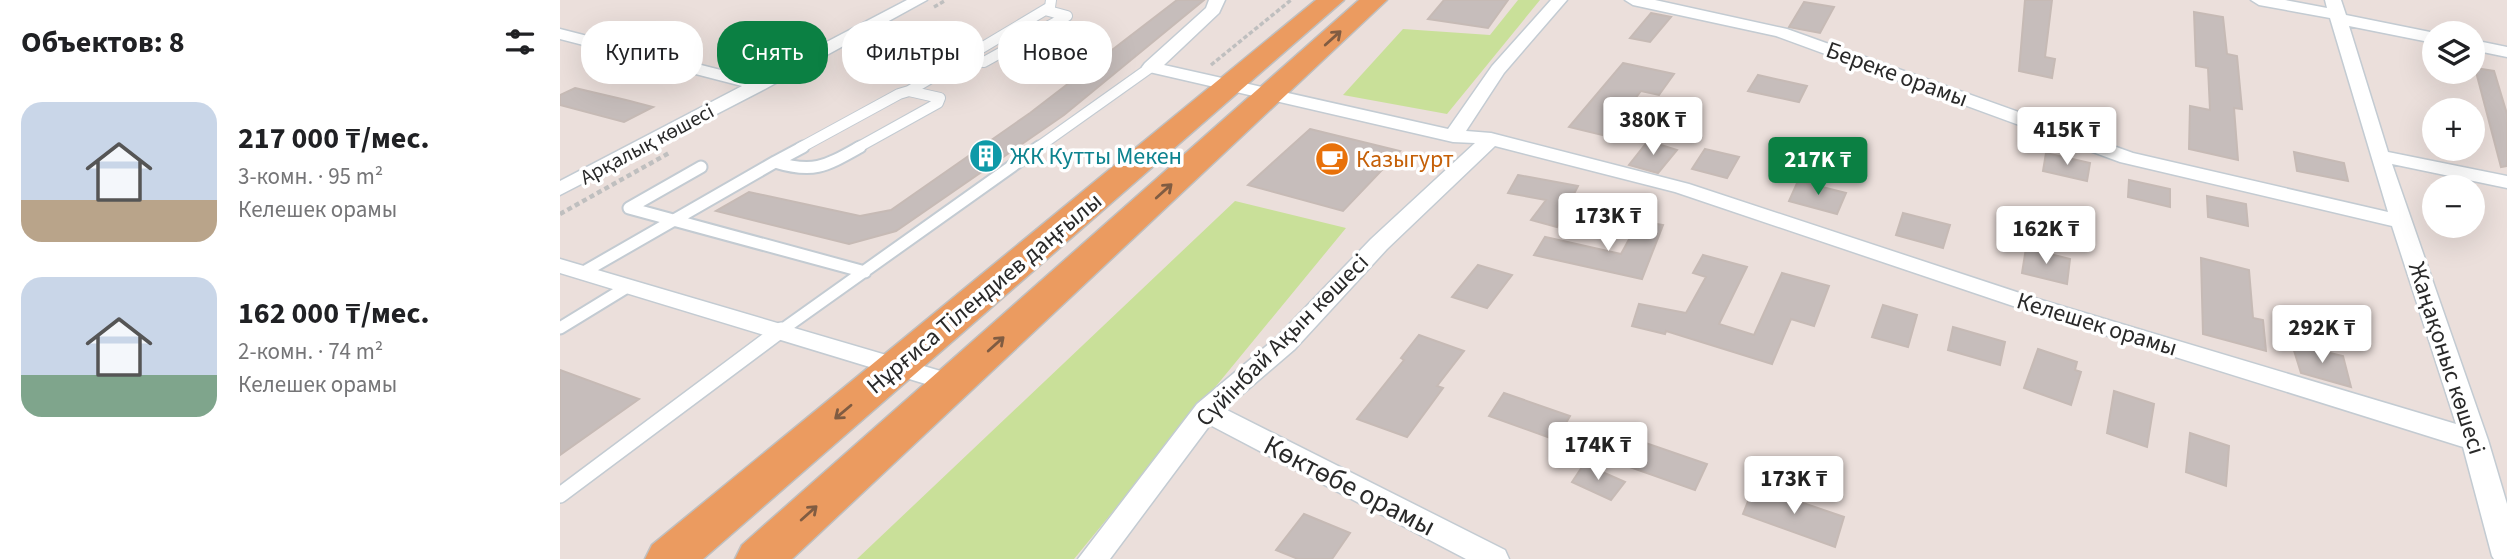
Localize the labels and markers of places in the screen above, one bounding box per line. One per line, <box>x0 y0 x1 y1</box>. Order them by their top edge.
pin: 380K ₸ <box>1596 97 1710 157</box>
pin: 415K ₸ <box>2010 108 2124 167</box>
building icon: ЖК Кутты Мекен <box>967 137 1005 175</box>
pin: 217K ₸ <box>1761 138 1875 197</box>
place label: ЖК Кутты Мекен <box>1010 139 1182 174</box>
cafe icon: Казыгурт <box>1313 140 1351 178</box>
place label: Казыгурт <box>1356 142 1454 177</box>
pin: 173K ₸ <box>1551 194 1665 253</box>
pin: 162K ₸ <box>1989 206 2103 266</box>
pin: 292K ₸ <box>2265 306 2379 365</box>
pin: 174K ₸ <box>1541 422 1655 482</box>
pin: 173K ₸ <box>1737 456 1851 516</box>

